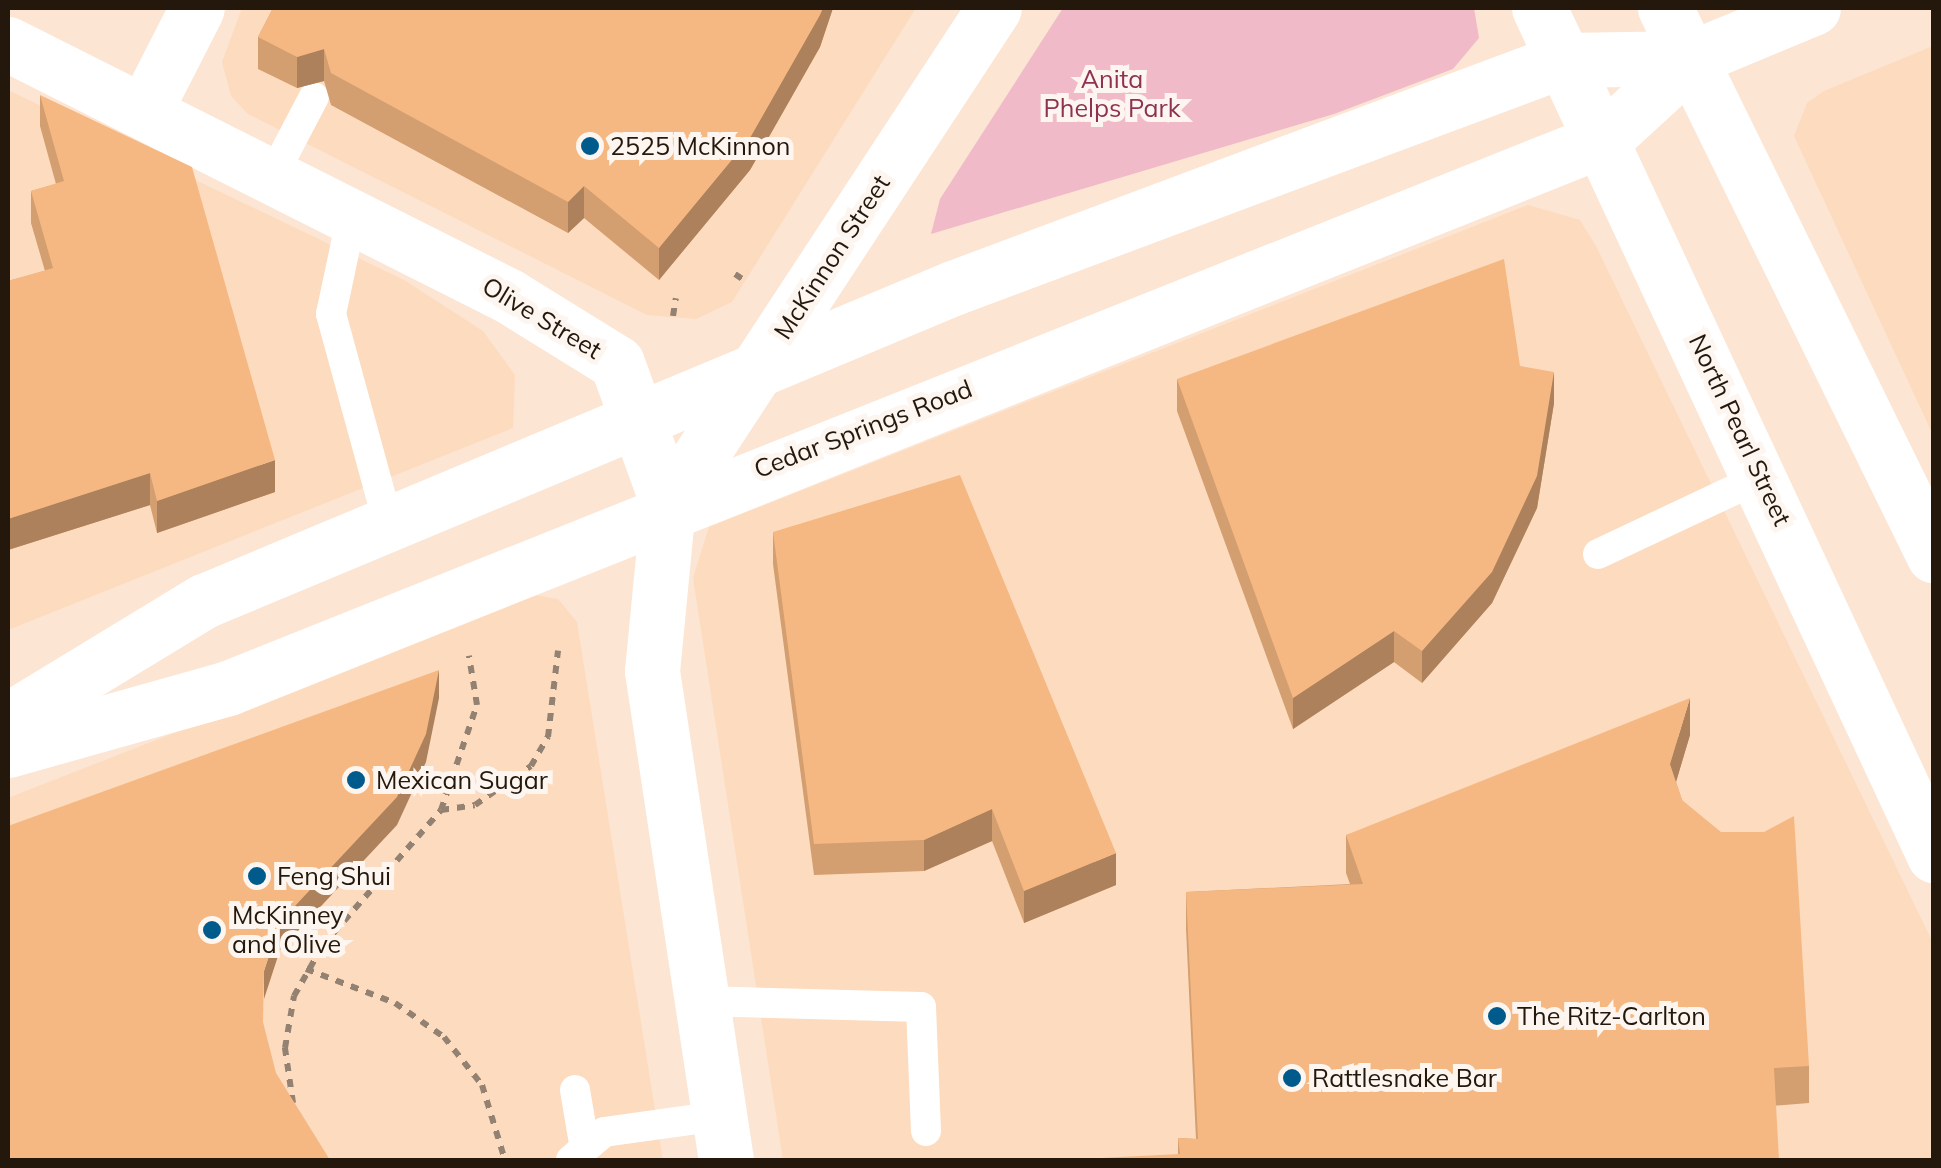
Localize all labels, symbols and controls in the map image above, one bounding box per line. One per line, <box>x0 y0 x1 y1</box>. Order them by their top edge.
park label: Anita Phelps Park <box>1043 65 1181 124</box>
place label: 2525 McKinnon <box>610 131 790 161</box>
marker: 2525 McKinnon <box>579 135 601 157</box>
street label: McKinnon Street <box>768 169 896 345</box>
street label: Olive Street <box>477 271 607 365</box>
street label: North Pearl Street <box>1683 330 1797 530</box>
street label: Cedar Springs Road <box>750 374 976 484</box>
place label: Mexican Sugar <box>376 765 548 795</box>
marker: Mexican Sugar <box>345 769 367 791</box>
place label: Feng Shui <box>277 861 391 891</box>
marker: Feng Shui <box>246 865 268 887</box>
place label: McKinney and Olive <box>232 901 344 960</box>
marker: McKinney and Olive <box>201 919 223 941</box>
place label: The Ritz-Carlton <box>1517 1001 1706 1031</box>
marker: The Ritz-Carlton <box>1486 1005 1508 1027</box>
place label: Rattlesnake Bar <box>1312 1063 1497 1093</box>
marker: Rattlesnake Bar <box>1281 1067 1303 1089</box>

